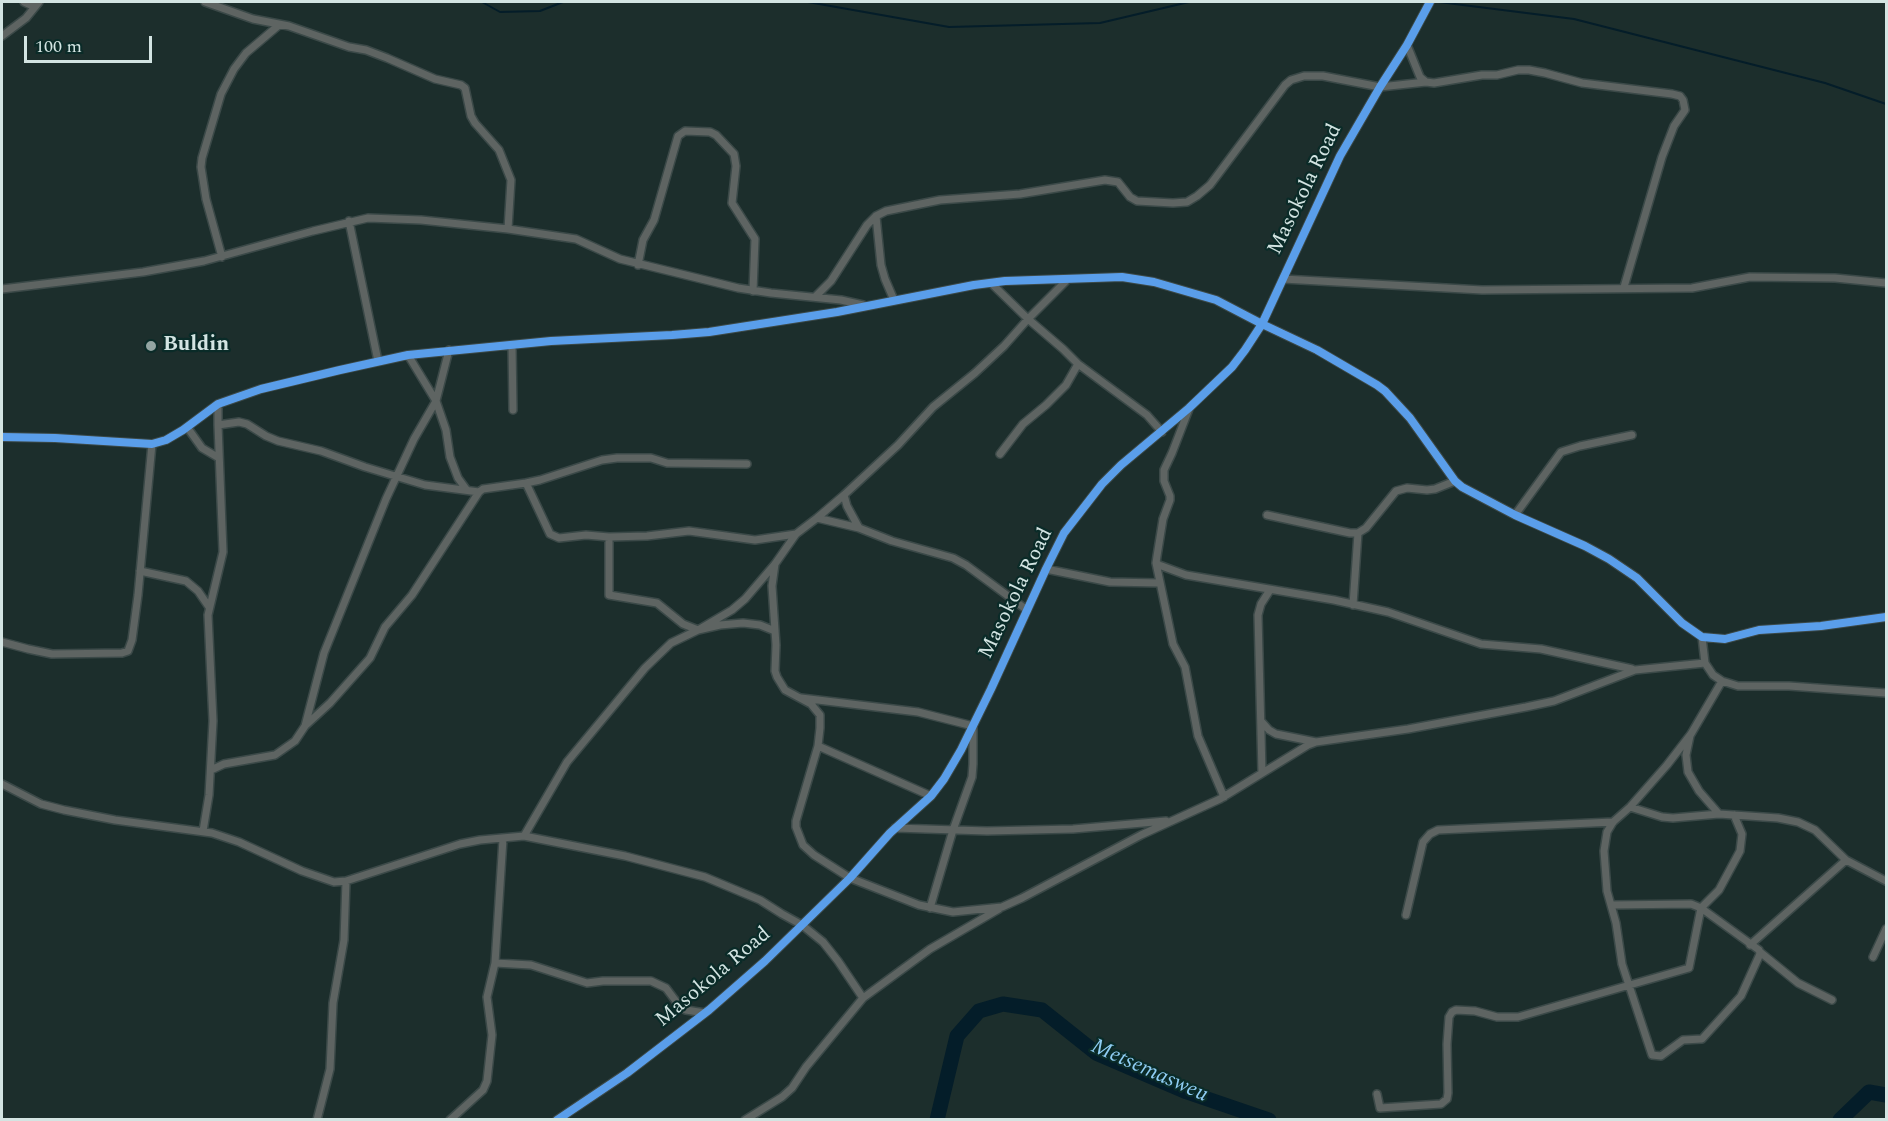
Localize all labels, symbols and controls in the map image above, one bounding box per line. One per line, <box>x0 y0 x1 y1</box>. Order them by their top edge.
scale bar <box>27 24 154 62</box>
text: 100 m <box>35 33 82 60</box>
street label: Masokola Road <box>1263 120 1349 260</box>
place label: Buldin <box>163 333 229 359</box>
marker: Buldin <box>144 339 158 353</box>
street label: Masokola Road <box>974 524 1060 664</box>
street label: Masokola Road <box>651 923 777 1033</box>
water label: Metsemasweu <box>1086 1034 1212 1110</box>

